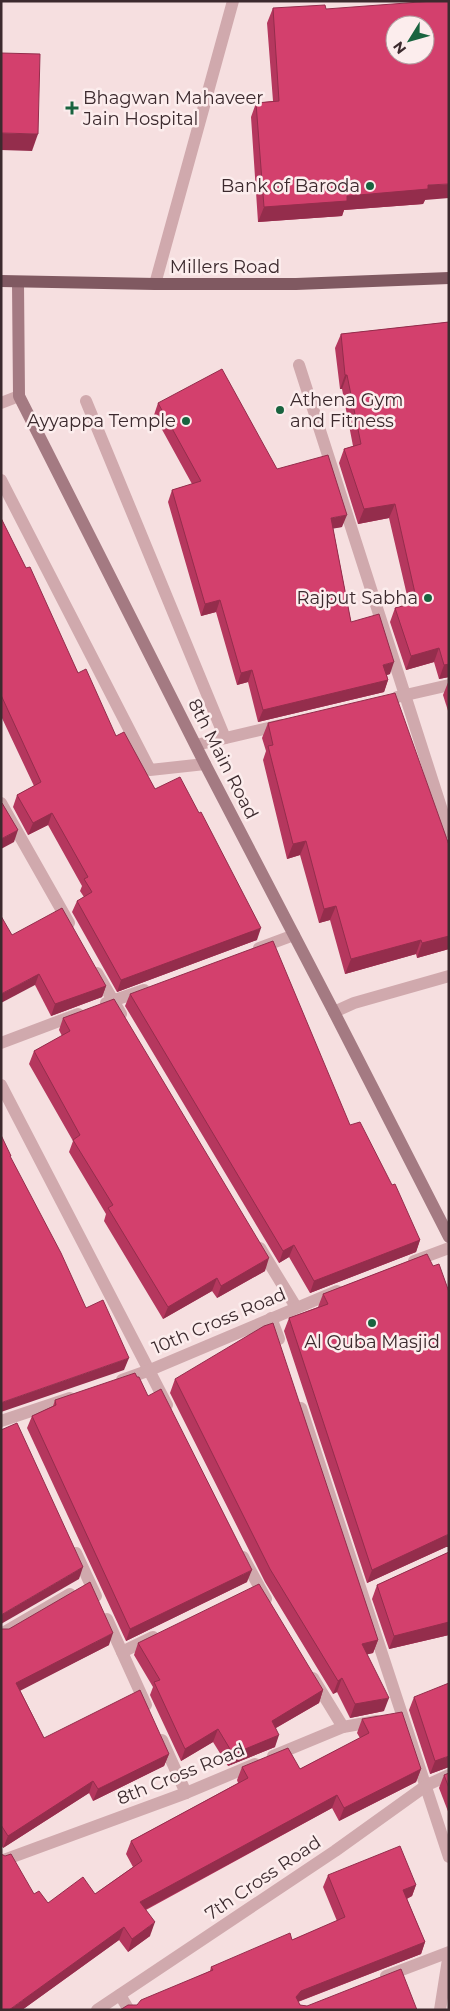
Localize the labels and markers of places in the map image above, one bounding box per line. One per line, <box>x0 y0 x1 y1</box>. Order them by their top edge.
place label: Bhagwan Mahaveer Jain Hospital <box>82 87 264 130</box>
marker: Bhagwan Mahaveer Jain Hospital <box>65 101 79 115</box>
place label: Bank of Baroda <box>221 175 360 197</box>
marker: Bank of Baroda <box>364 180 376 192</box>
place label: Athena Gym and Fitness <box>290 389 403 432</box>
marker: Athena Gym and Fitness <box>274 404 286 416</box>
place label: Ayyappa Temple <box>27 410 176 432</box>
marker: Ayyappa Temple <box>180 415 192 427</box>
place label: Rajput Sabha <box>297 587 418 609</box>
marker: Rajput Sabha <box>422 592 434 604</box>
marker: Al Quba Masjid <box>366 1317 378 1329</box>
place label: Al Quba Masjid <box>304 1331 440 1353</box>

